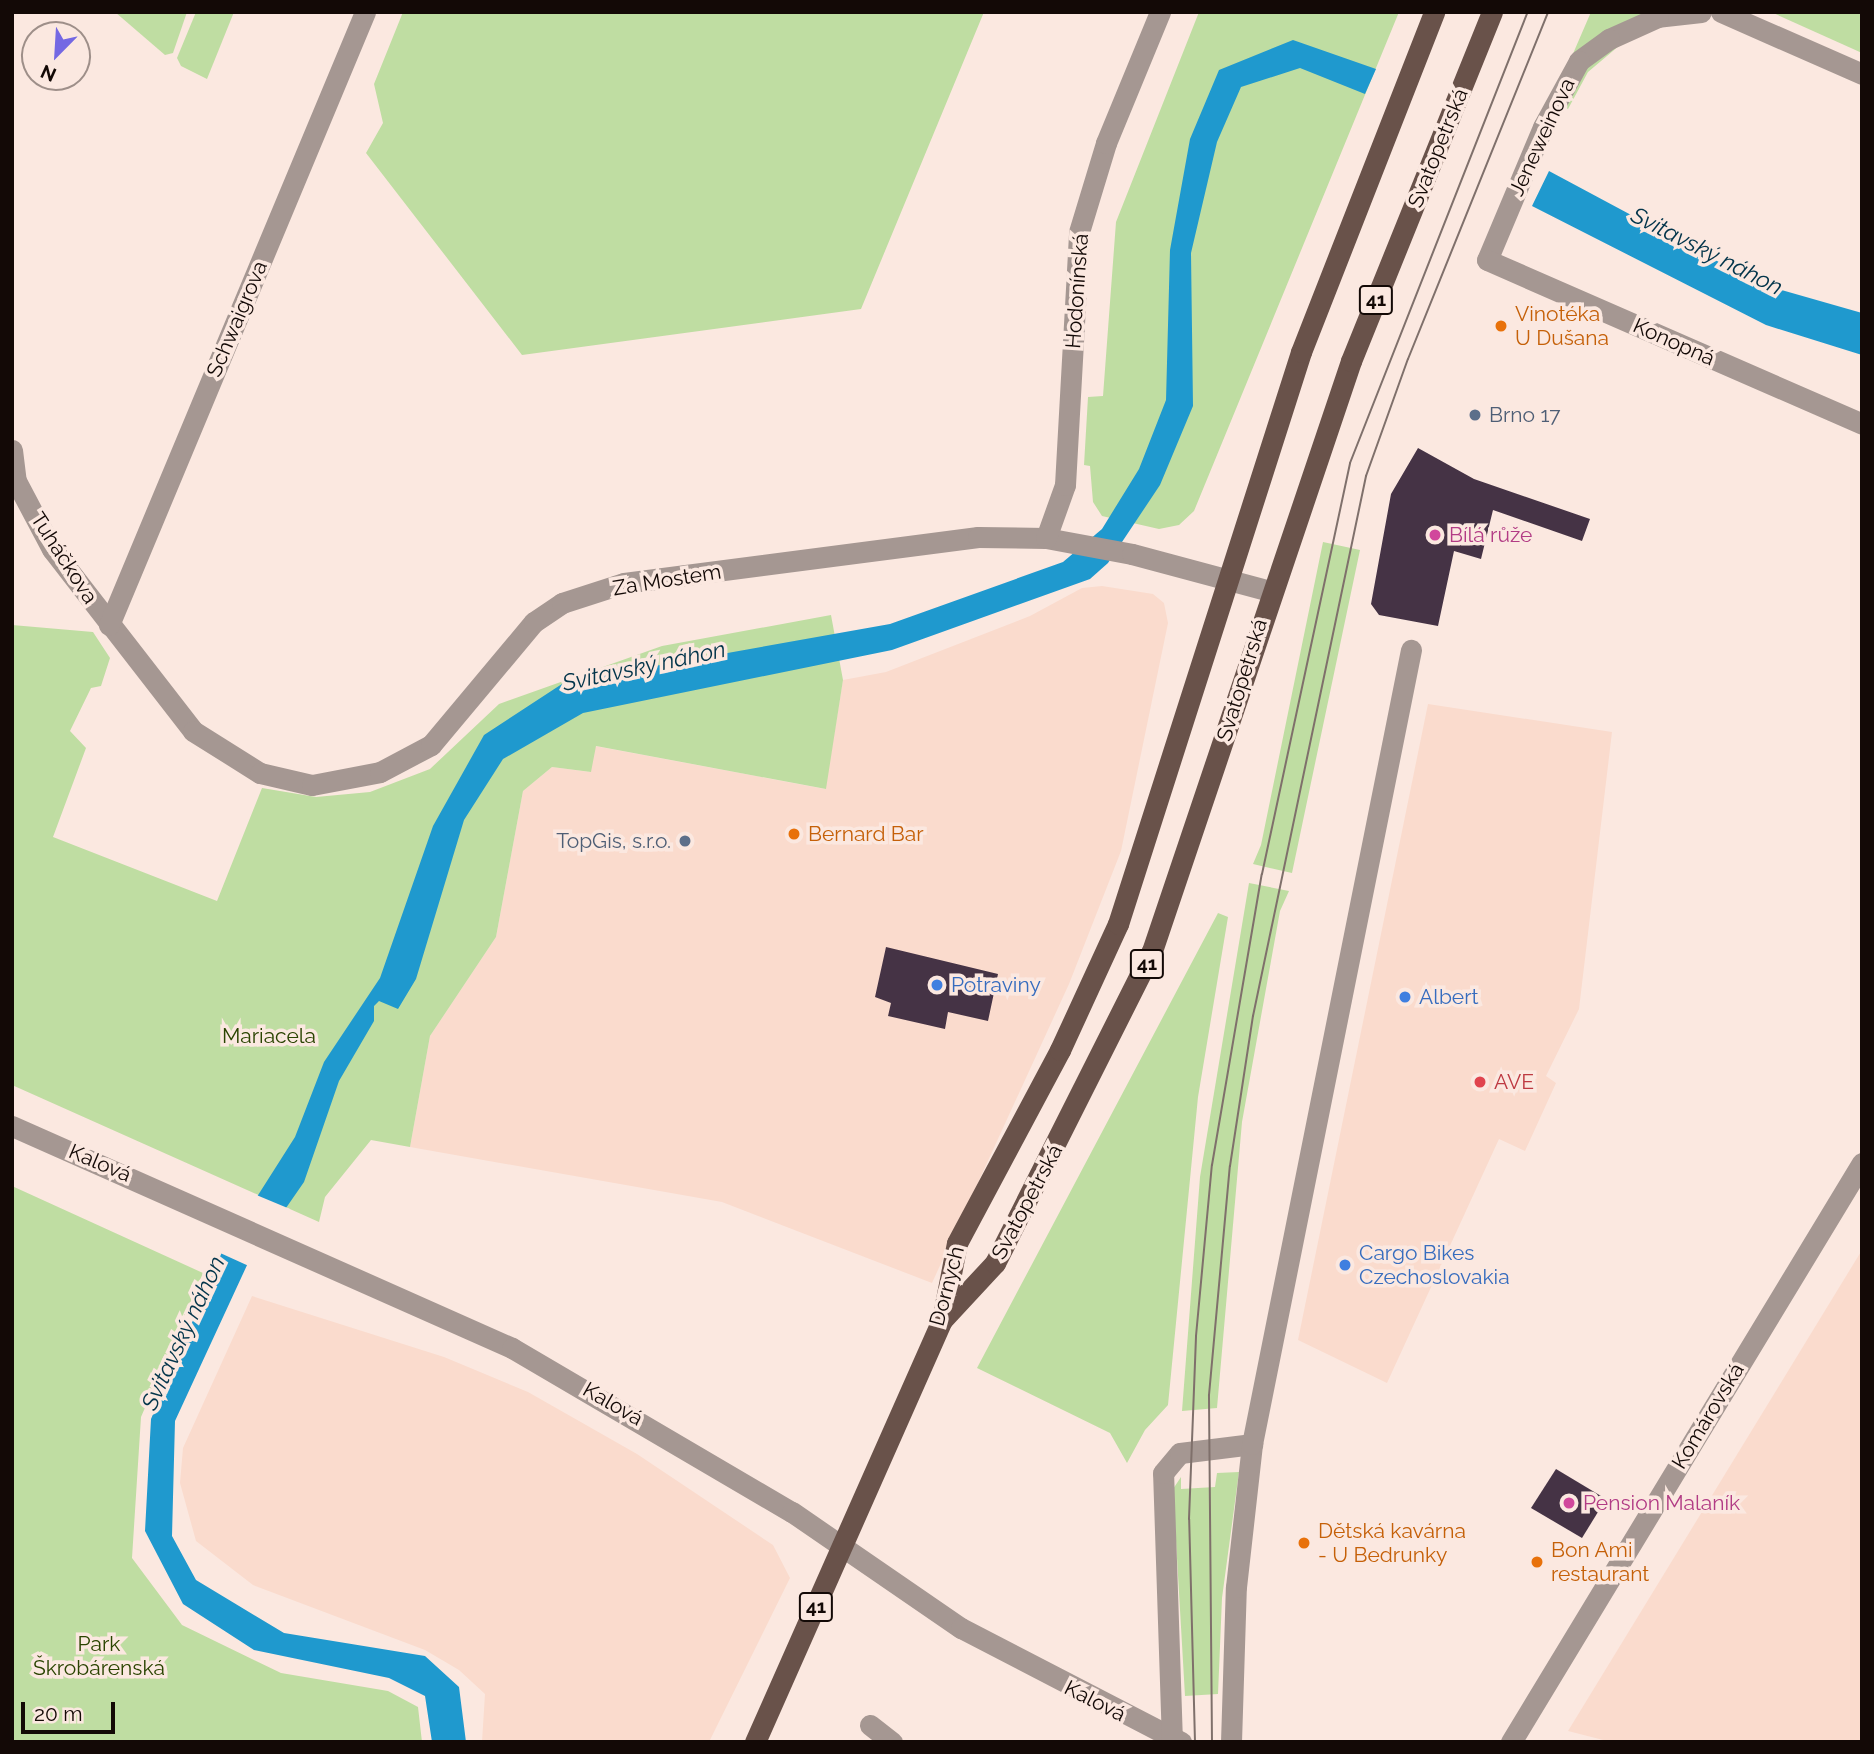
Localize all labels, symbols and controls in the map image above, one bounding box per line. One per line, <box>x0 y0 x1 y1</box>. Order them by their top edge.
north arrow <box>21 21 91 91</box>
text: N <box>37 60 59 86</box>
street label: Jeneweinova <box>1504 74 1580 200</box>
street label: Svatopetrská <box>1403 85 1473 211</box>
water label: Svitavský náhon <box>1626 201 1788 301</box>
street label: Hodonínská <box>1060 233 1094 349</box>
street label: Schwaigrova <box>201 257 273 381</box>
road number: 41 <box>1358 284 1394 316</box>
place label: Vinotéka U Dušana <box>1515 301 1609 351</box>
street label: Konopná <box>1629 313 1719 371</box>
marker: Vinotéka U Dušana <box>1493 318 1509 334</box>
place label: Brno 17 <box>1489 402 1561 428</box>
marker: Brno 17 <box>1467 407 1483 423</box>
street label: Tuháčkova <box>25 508 103 608</box>
place label: Bílá růže <box>1449 522 1532 548</box>
marker: Bílá růže <box>1427 527 1443 543</box>
street label: Za Mostem <box>611 559 723 601</box>
street label: Svatopetrská <box>1211 616 1273 744</box>
water label: Svitavský náhon <box>560 635 728 697</box>
place label: Bernard Bar <box>808 821 924 847</box>
marker: Bernard Bar <box>786 826 802 842</box>
place label: TopGis, s.r.o. <box>556 828 671 854</box>
marker: TopGis, s.r.o. <box>677 833 693 849</box>
road number: 41 <box>1130 948 1164 980</box>
place label: Potraviny <box>951 972 1041 998</box>
marker: Potraviny <box>929 977 945 993</box>
place label: Albert <box>1419 984 1479 1010</box>
marker: Albert <box>1397 989 1413 1005</box>
park label: Mariacela <box>222 1023 316 1049</box>
place label: AVE <box>1494 1069 1534 1095</box>
marker: AVE <box>1472 1074 1488 1090</box>
street label: Kalová <box>65 1139 135 1187</box>
street label: Svatopetrská <box>986 1140 1068 1264</box>
place label: Cargo Bikes Czechoslovakia <box>1359 1240 1510 1290</box>
street label: Dornych <box>924 1243 970 1329</box>
water label: Svitavský náhon <box>135 1252 231 1414</box>
marker: Cargo Bikes Czechoslovakia <box>1337 1257 1353 1273</box>
street label: Komárovská <box>1667 1359 1749 1473</box>
street label: Kalová <box>578 1377 648 1431</box>
place label: Pension Malaník <box>1583 1490 1740 1516</box>
marker: Pension Malaník <box>1561 1495 1577 1511</box>
place label: Dětská kavárna - U Bedrunky <box>1318 1518 1466 1568</box>
marker: Dětská kavárna - U Bedrunky <box>1296 1535 1312 1551</box>
place label: Bon Ami restaurant <box>1551 1537 1649 1587</box>
marker: Bon Ami restaurant <box>1529 1554 1545 1570</box>
road number: 41 <box>798 1592 834 1623</box>
park label: Park Škrobárenská <box>33 1631 165 1681</box>
street label: Kalová <box>1060 1675 1130 1727</box>
scale bar <box>24 1688 119 1732</box>
text: 20 m <box>34 1701 82 1726</box>

